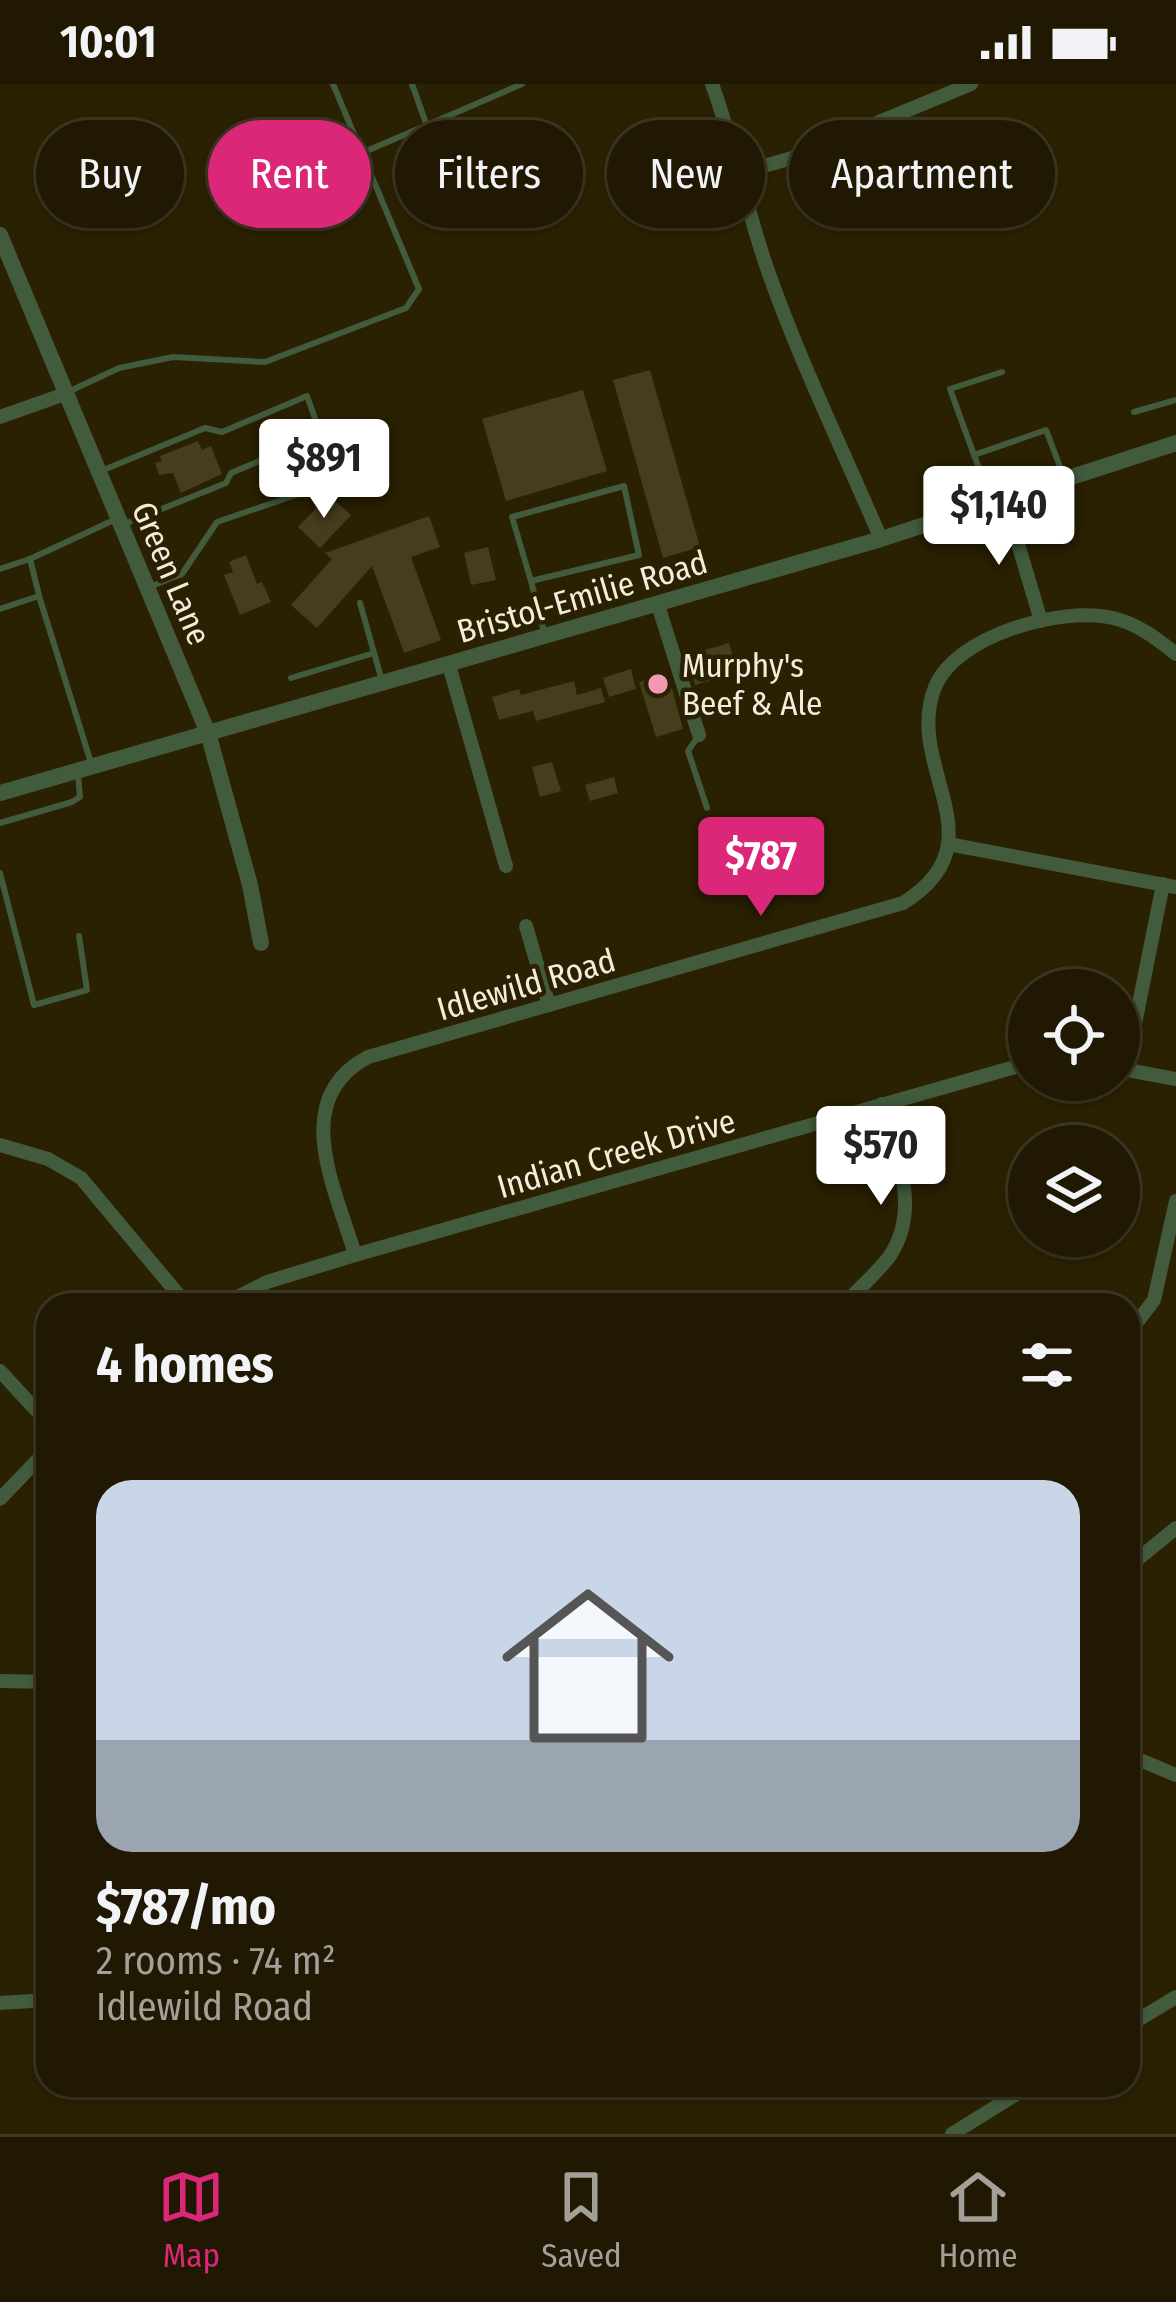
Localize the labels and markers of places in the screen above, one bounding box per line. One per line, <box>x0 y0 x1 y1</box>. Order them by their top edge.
pin: $891 <box>253 419 395 521</box>
pin: $1,140 <box>901 466 1097 568</box>
place label: Murphy's Beef & Ale <box>682 646 822 724</box>
marker: Murphy's Beef & Ale <box>645 671 671 697</box>
pin: $787 <box>690 817 832 919</box>
pin: $570 <box>810 1106 952 1208</box>

